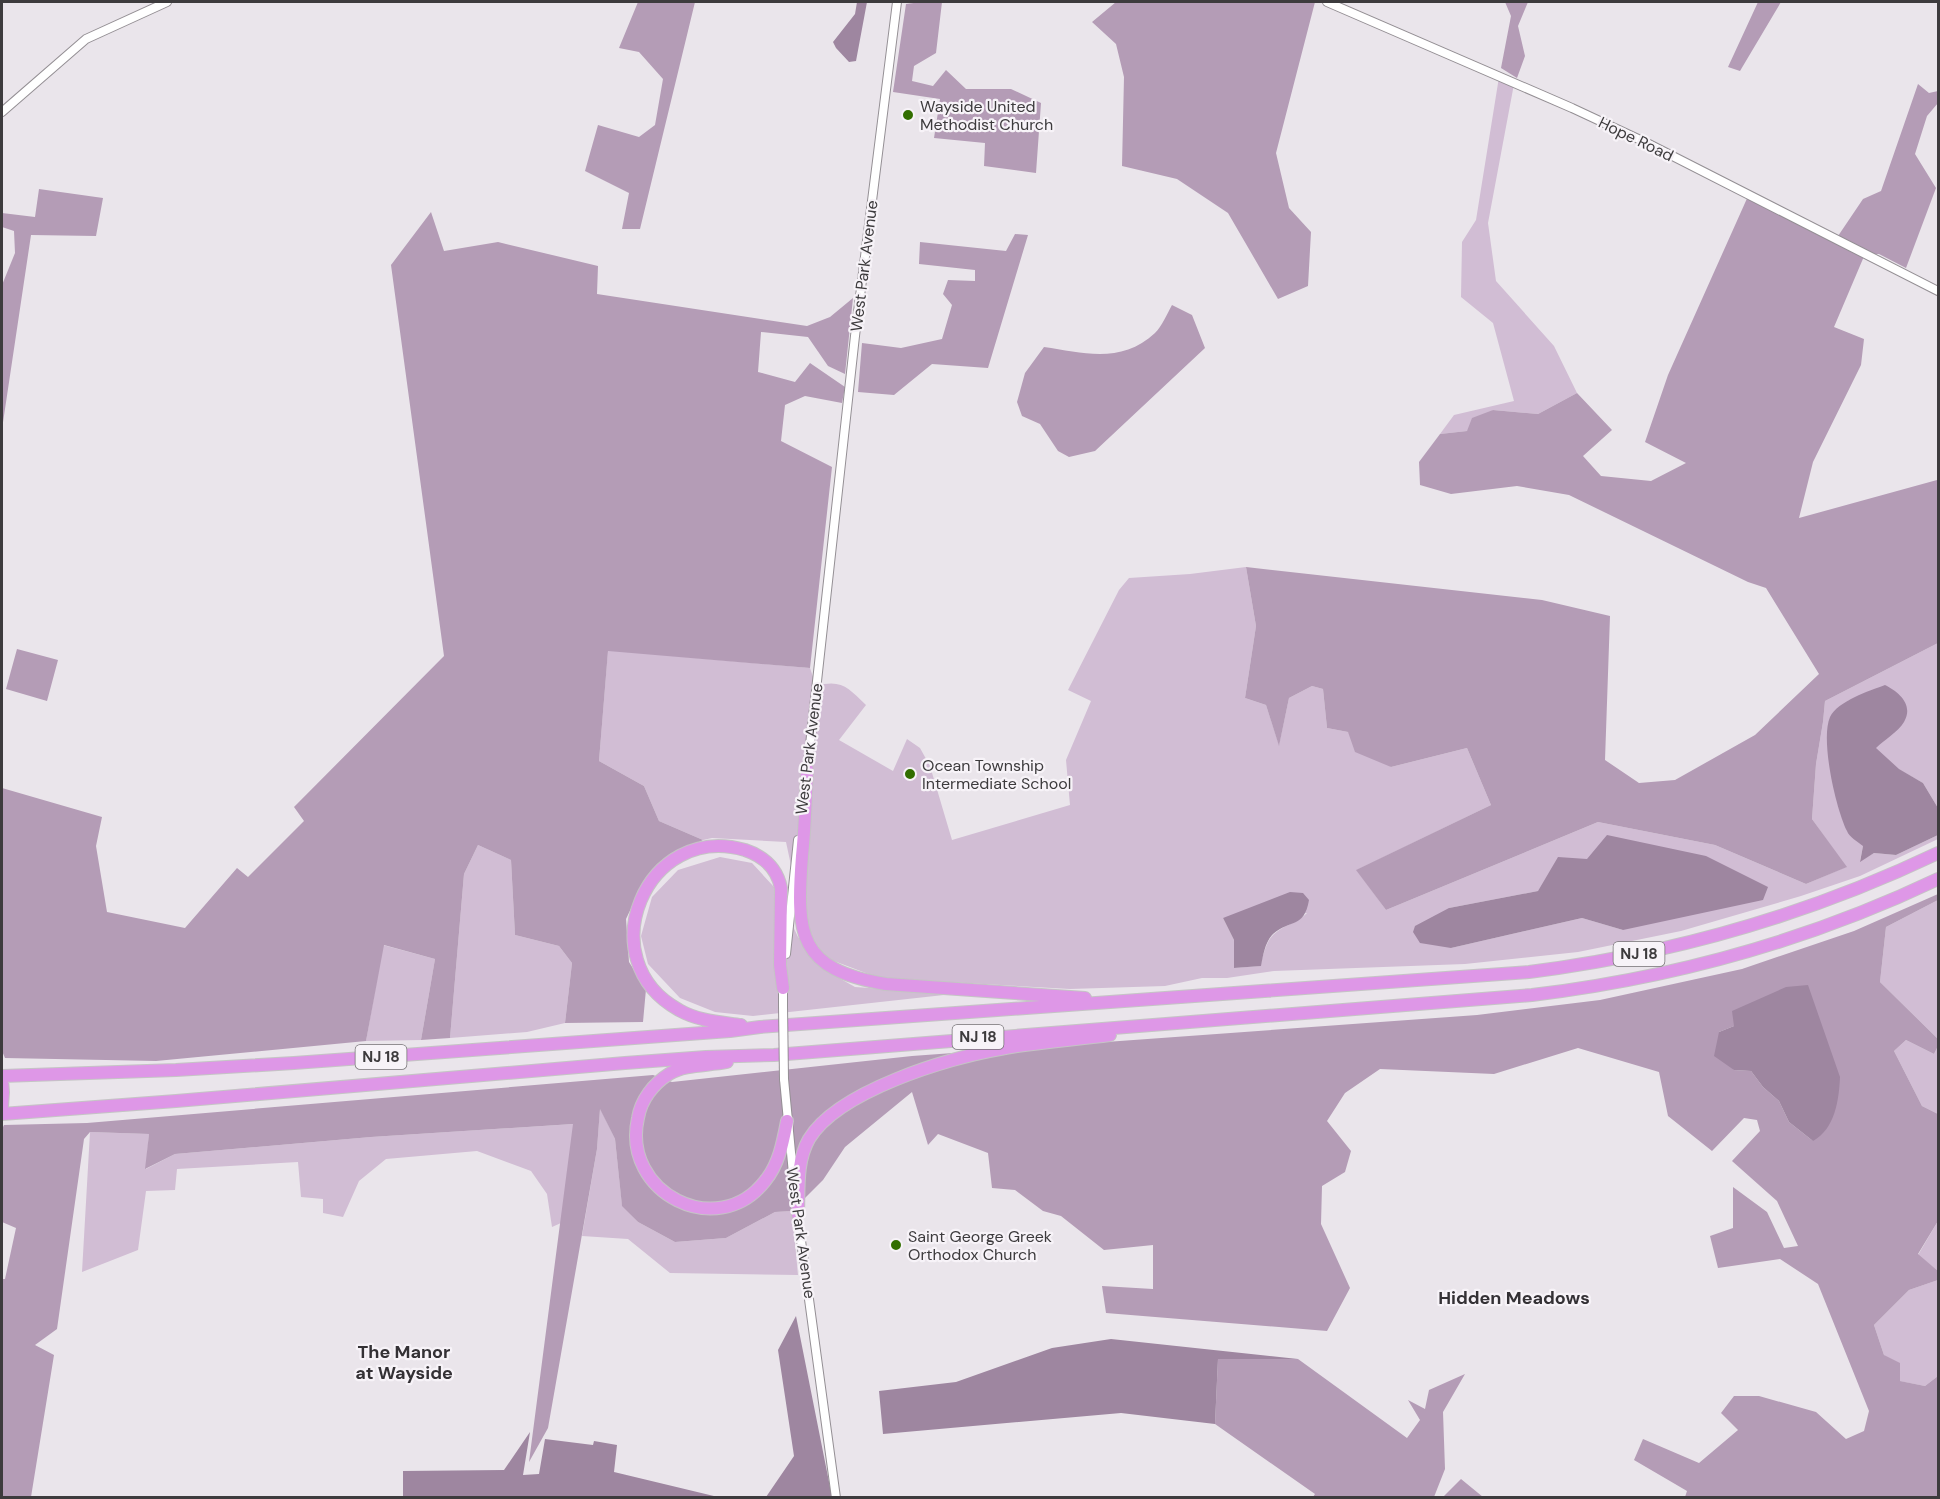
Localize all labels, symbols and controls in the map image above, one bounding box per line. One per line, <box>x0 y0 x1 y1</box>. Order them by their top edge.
place label: Wayside United Methodist Church <box>920 96 1053 135</box>
marker: Wayside United Methodist Church <box>901 108 915 122</box>
street label: Hope Road <box>1595 112 1677 166</box>
street label: West Park Avenue <box>846 199 882 333</box>
street label: West Park Avenue <box>791 682 827 816</box>
place label: Ocean Township Intermediate School <box>922 755 1071 794</box>
marker: Ocean Township Intermediate School <box>903 767 917 781</box>
road number: NJ 18 <box>1614 942 1664 966</box>
road number: NJ 18 <box>952 1025 1004 1049</box>
road number: NJ 18 <box>356 1045 406 1069</box>
street label: West Park Avenue <box>781 1166 821 1300</box>
place label: Saint George Greek Orthodox Church <box>908 1226 1052 1265</box>
marker: Saint George Greek Orthodox Church <box>889 1238 903 1252</box>
district label: Hidden Meadows <box>1438 1286 1590 1310</box>
district label: The Manor at Wayside <box>355 1340 453 1385</box>

